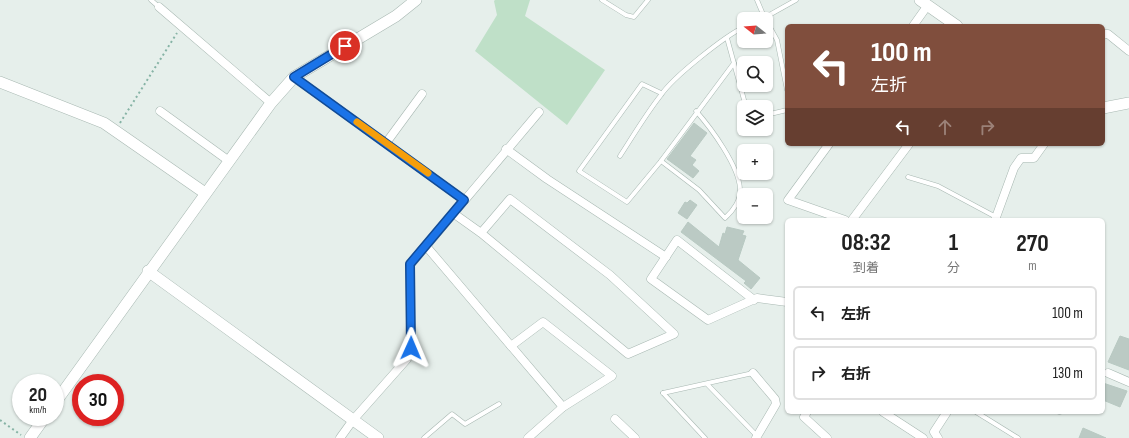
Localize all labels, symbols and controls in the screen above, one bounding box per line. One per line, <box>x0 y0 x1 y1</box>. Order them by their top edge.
north arrow <box>737 12 773 48</box>
map controls <box>737 12 773 224</box>
pin <box>328 29 362 63</box>
icon: arrive <box>334 35 356 57</box>
text: 100 m <box>871 36 932 69</box>
icon: left <box>805 40 857 92</box>
button: search <box>737 56 773 92</box>
text: 左折 <box>871 75 907 96</box>
button: layers <box>737 100 773 136</box>
icon: left <box>892 116 914 138</box>
icon: ahead <box>934 116 956 138</box>
icon: right <box>976 116 998 138</box>
button: + <box>737 144 773 180</box>
button: − <box>737 188 773 224</box>
text: 08:32 <box>841 228 891 257</box>
text: 1 <box>949 228 958 257</box>
text: 270 <box>1016 229 1049 258</box>
text: m <box>1028 258 1037 274</box>
text: 到着 <box>853 260 879 276</box>
text: 分 <box>947 260 960 276</box>
icon: left <box>807 302 829 324</box>
text: 100 m <box>1052 304 1083 323</box>
text: 左折 <box>841 305 871 324</box>
position arrow <box>390 327 432 369</box>
icon: right <box>807 362 829 384</box>
text: 130 m <box>1053 364 1083 383</box>
text: 右折 <box>841 365 871 384</box>
speed limit sign: 30 <box>72 374 124 426</box>
text: 20 <box>29 383 47 407</box>
text: km/h <box>29 404 47 416</box>

